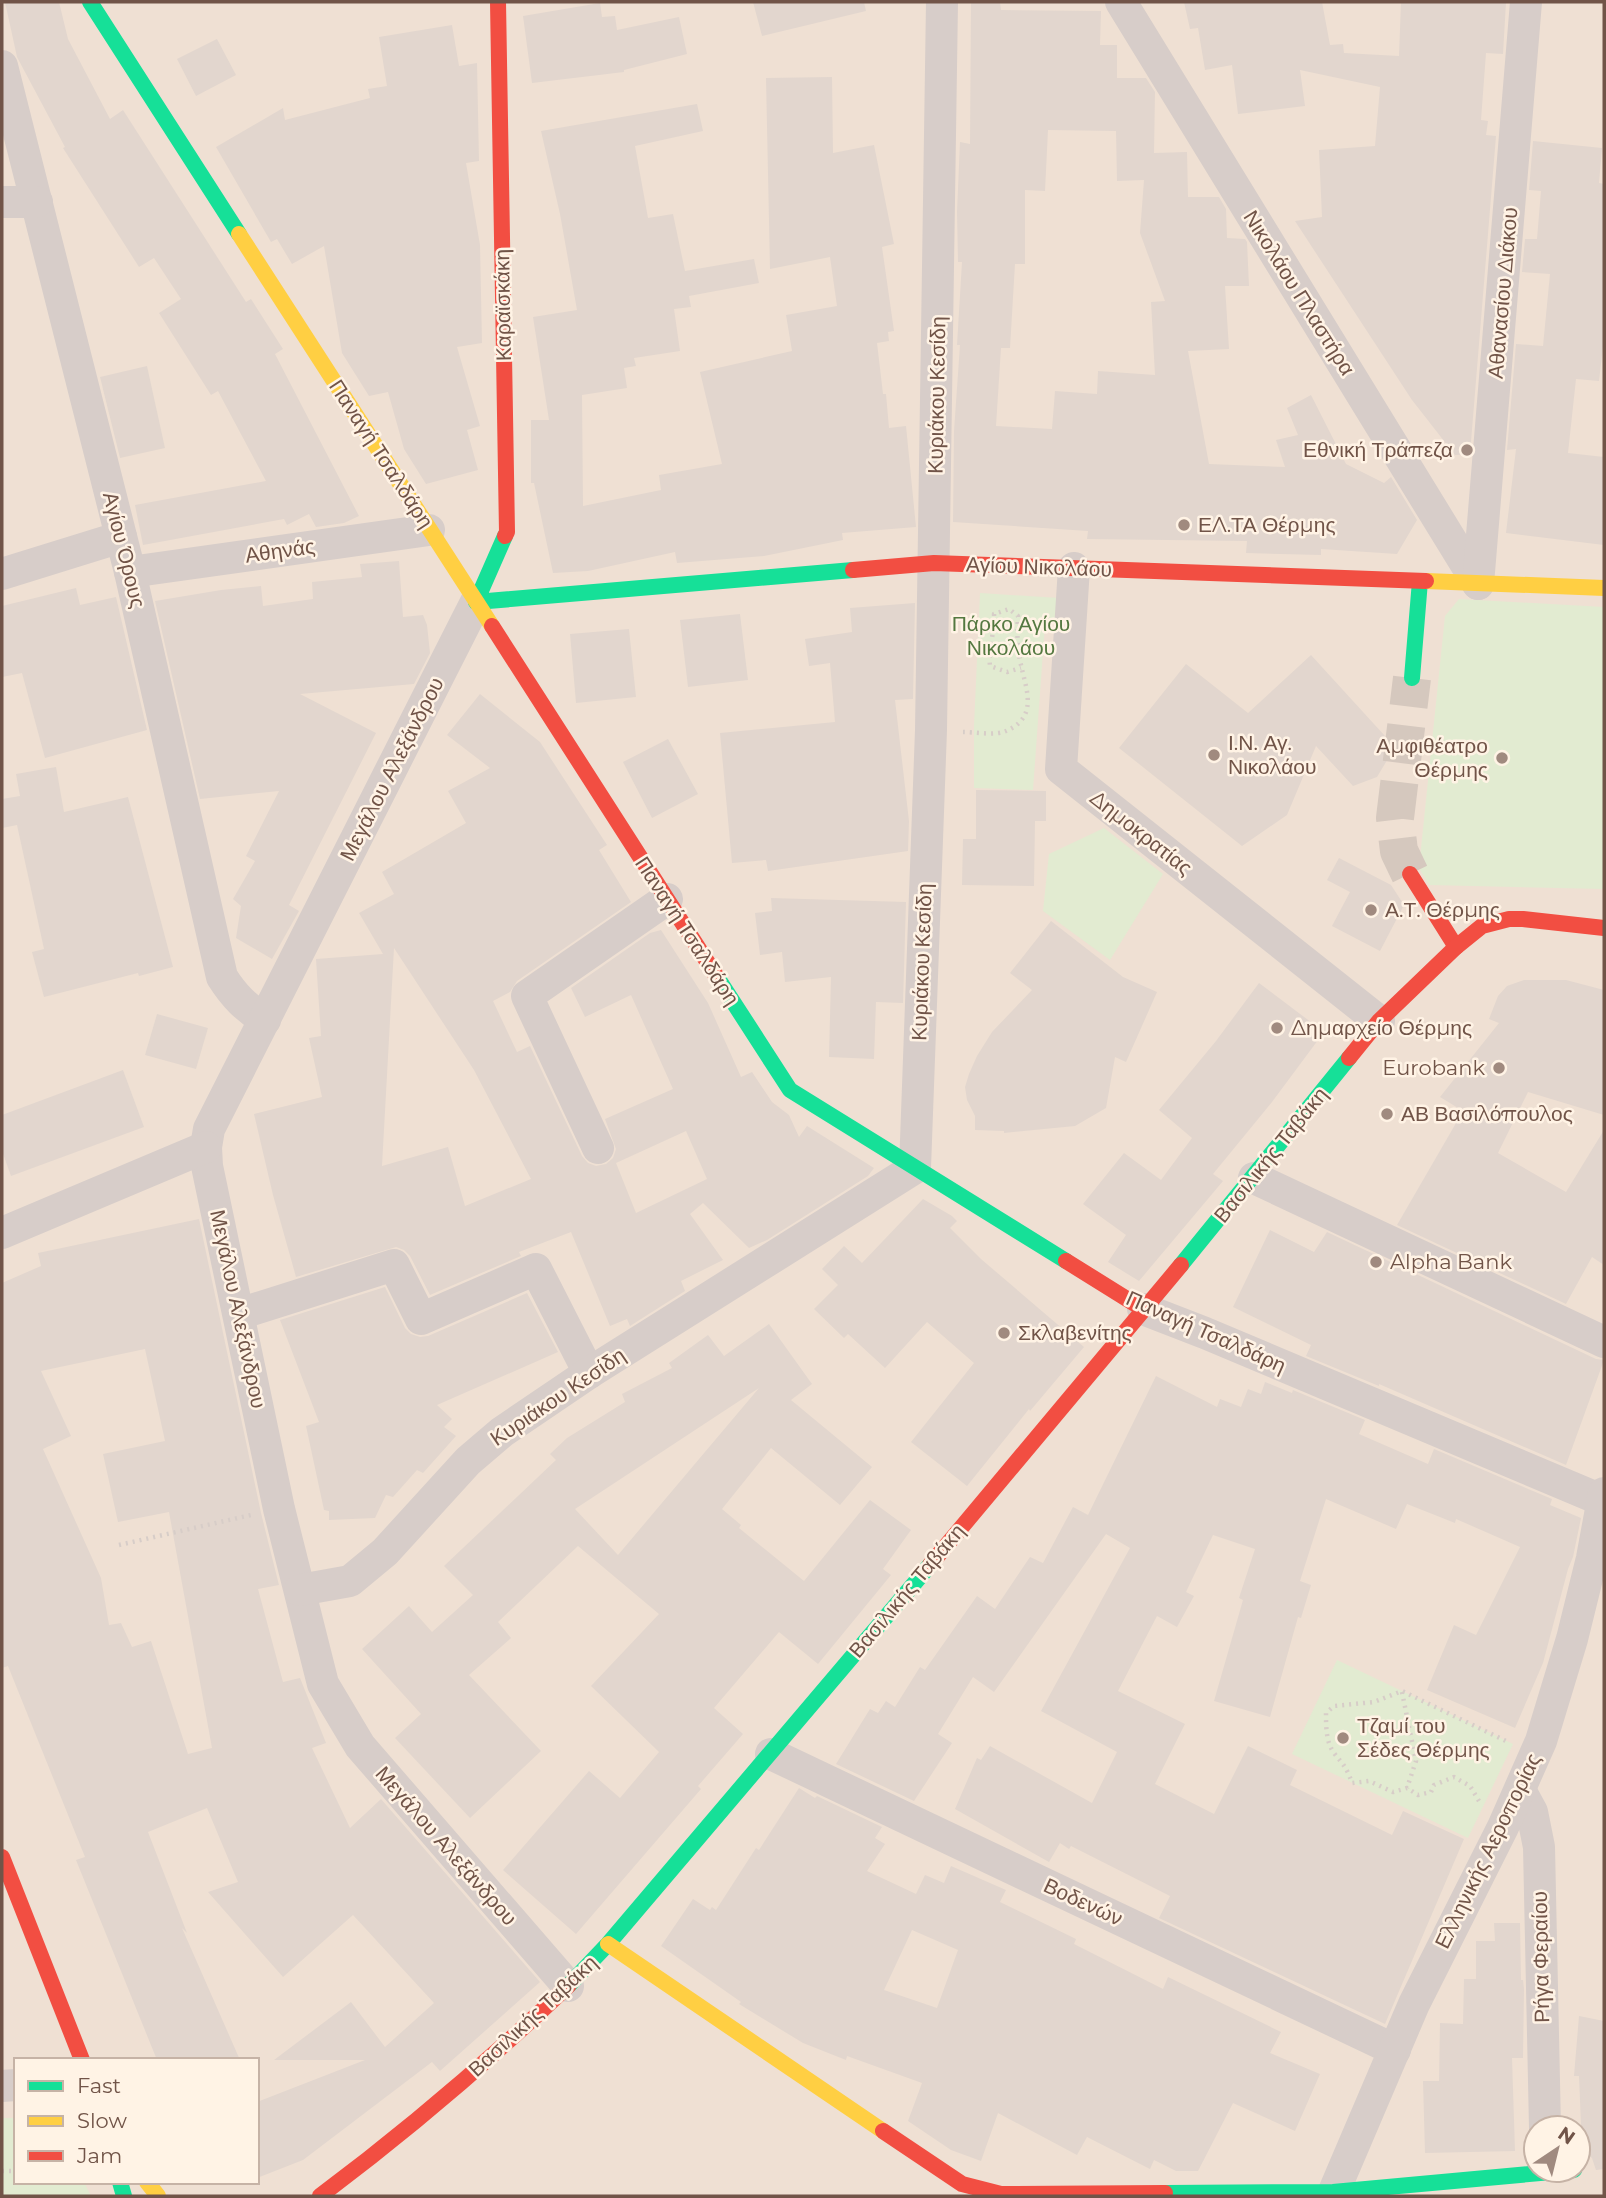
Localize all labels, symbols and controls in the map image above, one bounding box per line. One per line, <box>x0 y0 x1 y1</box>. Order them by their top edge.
street label: Νικολάου Πλαστήρα <box>1239 206 1360 380</box>
street label: Αθανασίου Διάκου <box>1483 206 1522 380</box>
street label: Καραϊσκάκη <box>489 249 516 361</box>
street label: Κυριάκου Κεσίδη <box>923 316 950 474</box>
street label: Παναγή Τσαλδάρη <box>324 375 439 533</box>
place label: Εθνική Τράπεζα <box>1303 437 1453 462</box>
marker: Εθνική Τράπεζα <box>1459 442 1475 458</box>
street label: Αγίου Όρους <box>98 489 151 611</box>
place label: ΕΛ.ΤΑ Θέρμης <box>1198 512 1336 537</box>
marker: ΕΛ.ΤΑ Θέρμης <box>1176 517 1192 533</box>
street label: Αθηνάς <box>243 533 316 568</box>
street label: Αγίου Νικολάου <box>966 551 1112 582</box>
park label: Πάρκο Αγίου Νικολάου <box>952 611 1070 660</box>
street label: Μεγάλου Αλεξάνδρου <box>334 673 449 865</box>
place label: Ι.Ν. Αγ. Νικολάου <box>1228 730 1316 779</box>
place label: Αμφιθέατρο Θέρμης <box>1376 733 1488 782</box>
marker: Ι.Ν. Αγ. Νικολάου <box>1206 747 1222 763</box>
marker: Αμφιθέατρο Θέρμης <box>1494 750 1510 766</box>
street label: Δημοκρατίας <box>1085 785 1197 880</box>
street label: Παναγή Τσαλδάρη <box>630 852 745 1010</box>
street label: Κυριάκου Κεσίδη <box>906 883 937 1041</box>
place label: Α.Τ. Θέρμης <box>1385 897 1500 922</box>
marker: Α.Τ. Θέρμης <box>1363 902 1379 918</box>
place label: Δημαρχείο Θέρμης <box>1291 1015 1472 1040</box>
marker: Δημαρχείο Θέρμης <box>1269 1020 1285 1036</box>
place label: Eurobank <box>1382 1055 1485 1080</box>
marker: Eurobank <box>1491 1060 1507 1076</box>
street label: Βασιλικής Ταβάκη <box>1208 1082 1333 1227</box>
place label: ΑΒ Βασιλόπουλος <box>1401 1101 1573 1126</box>
marker: ΑΒ Βασιλόπουλος <box>1379 1106 1395 1122</box>
street label: Μεγάλου Αλεξάνδρου <box>205 1207 272 1411</box>
place label: Alpha Bank <box>1390 1249 1512 1274</box>
marker: Alpha Bank <box>1368 1254 1384 1270</box>
street label: Παναγή Τσαλδάρη <box>1123 1285 1290 1378</box>
place label: Σκλαβενίτης <box>1018 1320 1132 1345</box>
marker: Σκλαβενίτης <box>996 1325 1012 1341</box>
street label: Κυριάκου Κεσίδη <box>485 1342 630 1451</box>
street label: Βασιλικής Ταβάκη <box>843 1519 970 1663</box>
place label: Τζαμί του Σέδες Θέρμης <box>1357 1713 1490 1762</box>
marker: Τζαμί του Σέδες Θέρμης <box>1335 1730 1351 1746</box>
street label: Ελληνικής Αεροπορίας <box>1429 1749 1546 1952</box>
street label: Μεγάλου Αλεξάνδρου <box>370 1761 522 1930</box>
street label: Βοδενών <box>1040 1872 1127 1931</box>
street label: Ρήγα Φεραίου <box>1527 1891 1554 2023</box>
street label: Βασιλικής Ταβάκη <box>463 1950 602 2082</box>
legend <box>14 2058 259 2184</box>
text: Fast <box>77 2073 121 2098</box>
text: Slow <box>77 2108 127 2133</box>
north arrow <box>1522 2114 1592 2184</box>
text: N <box>1554 2122 1579 2149</box>
text: Jam <box>76 2143 122 2168</box>

